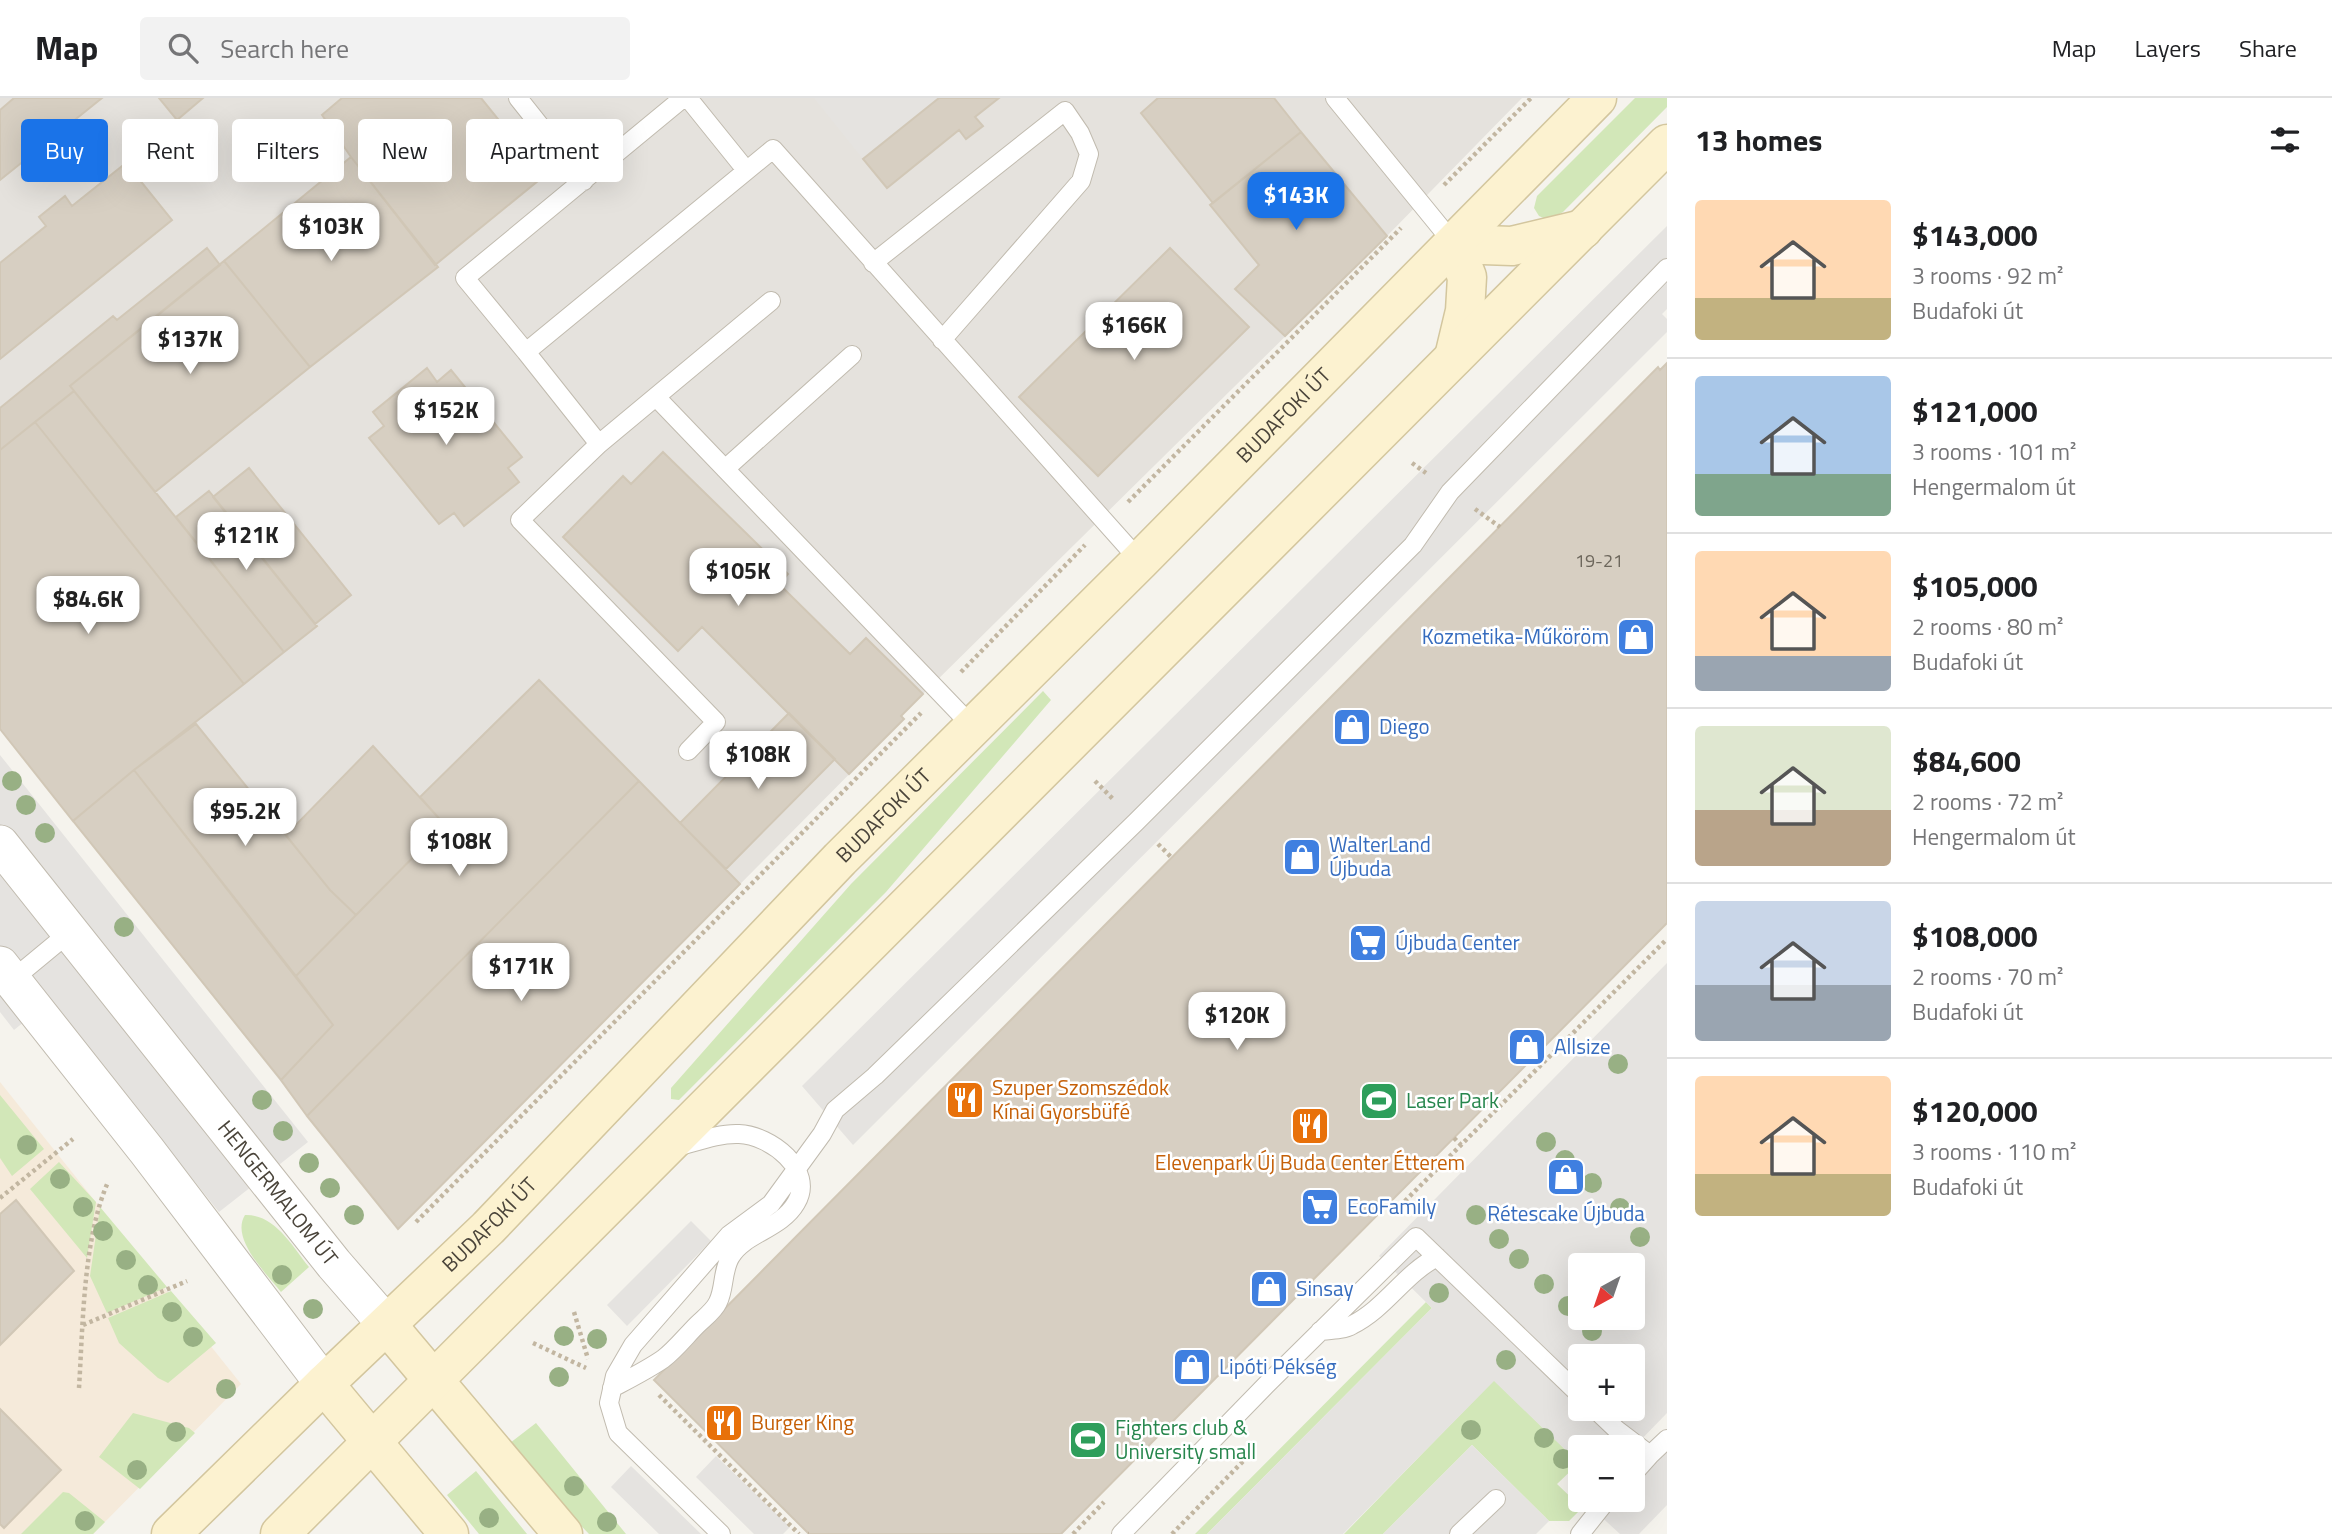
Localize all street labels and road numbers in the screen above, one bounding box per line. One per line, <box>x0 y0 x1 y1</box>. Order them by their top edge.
street label: BUDAFOKI ÚT <box>1228 360 1338 470</box>
street label: BUDAFOKI ÚT <box>828 760 938 870</box>
street label: HENGERMALOM ÚT <box>210 1113 346 1272</box>
street label: BUDAFOKI ÚT <box>434 1169 544 1279</box>

